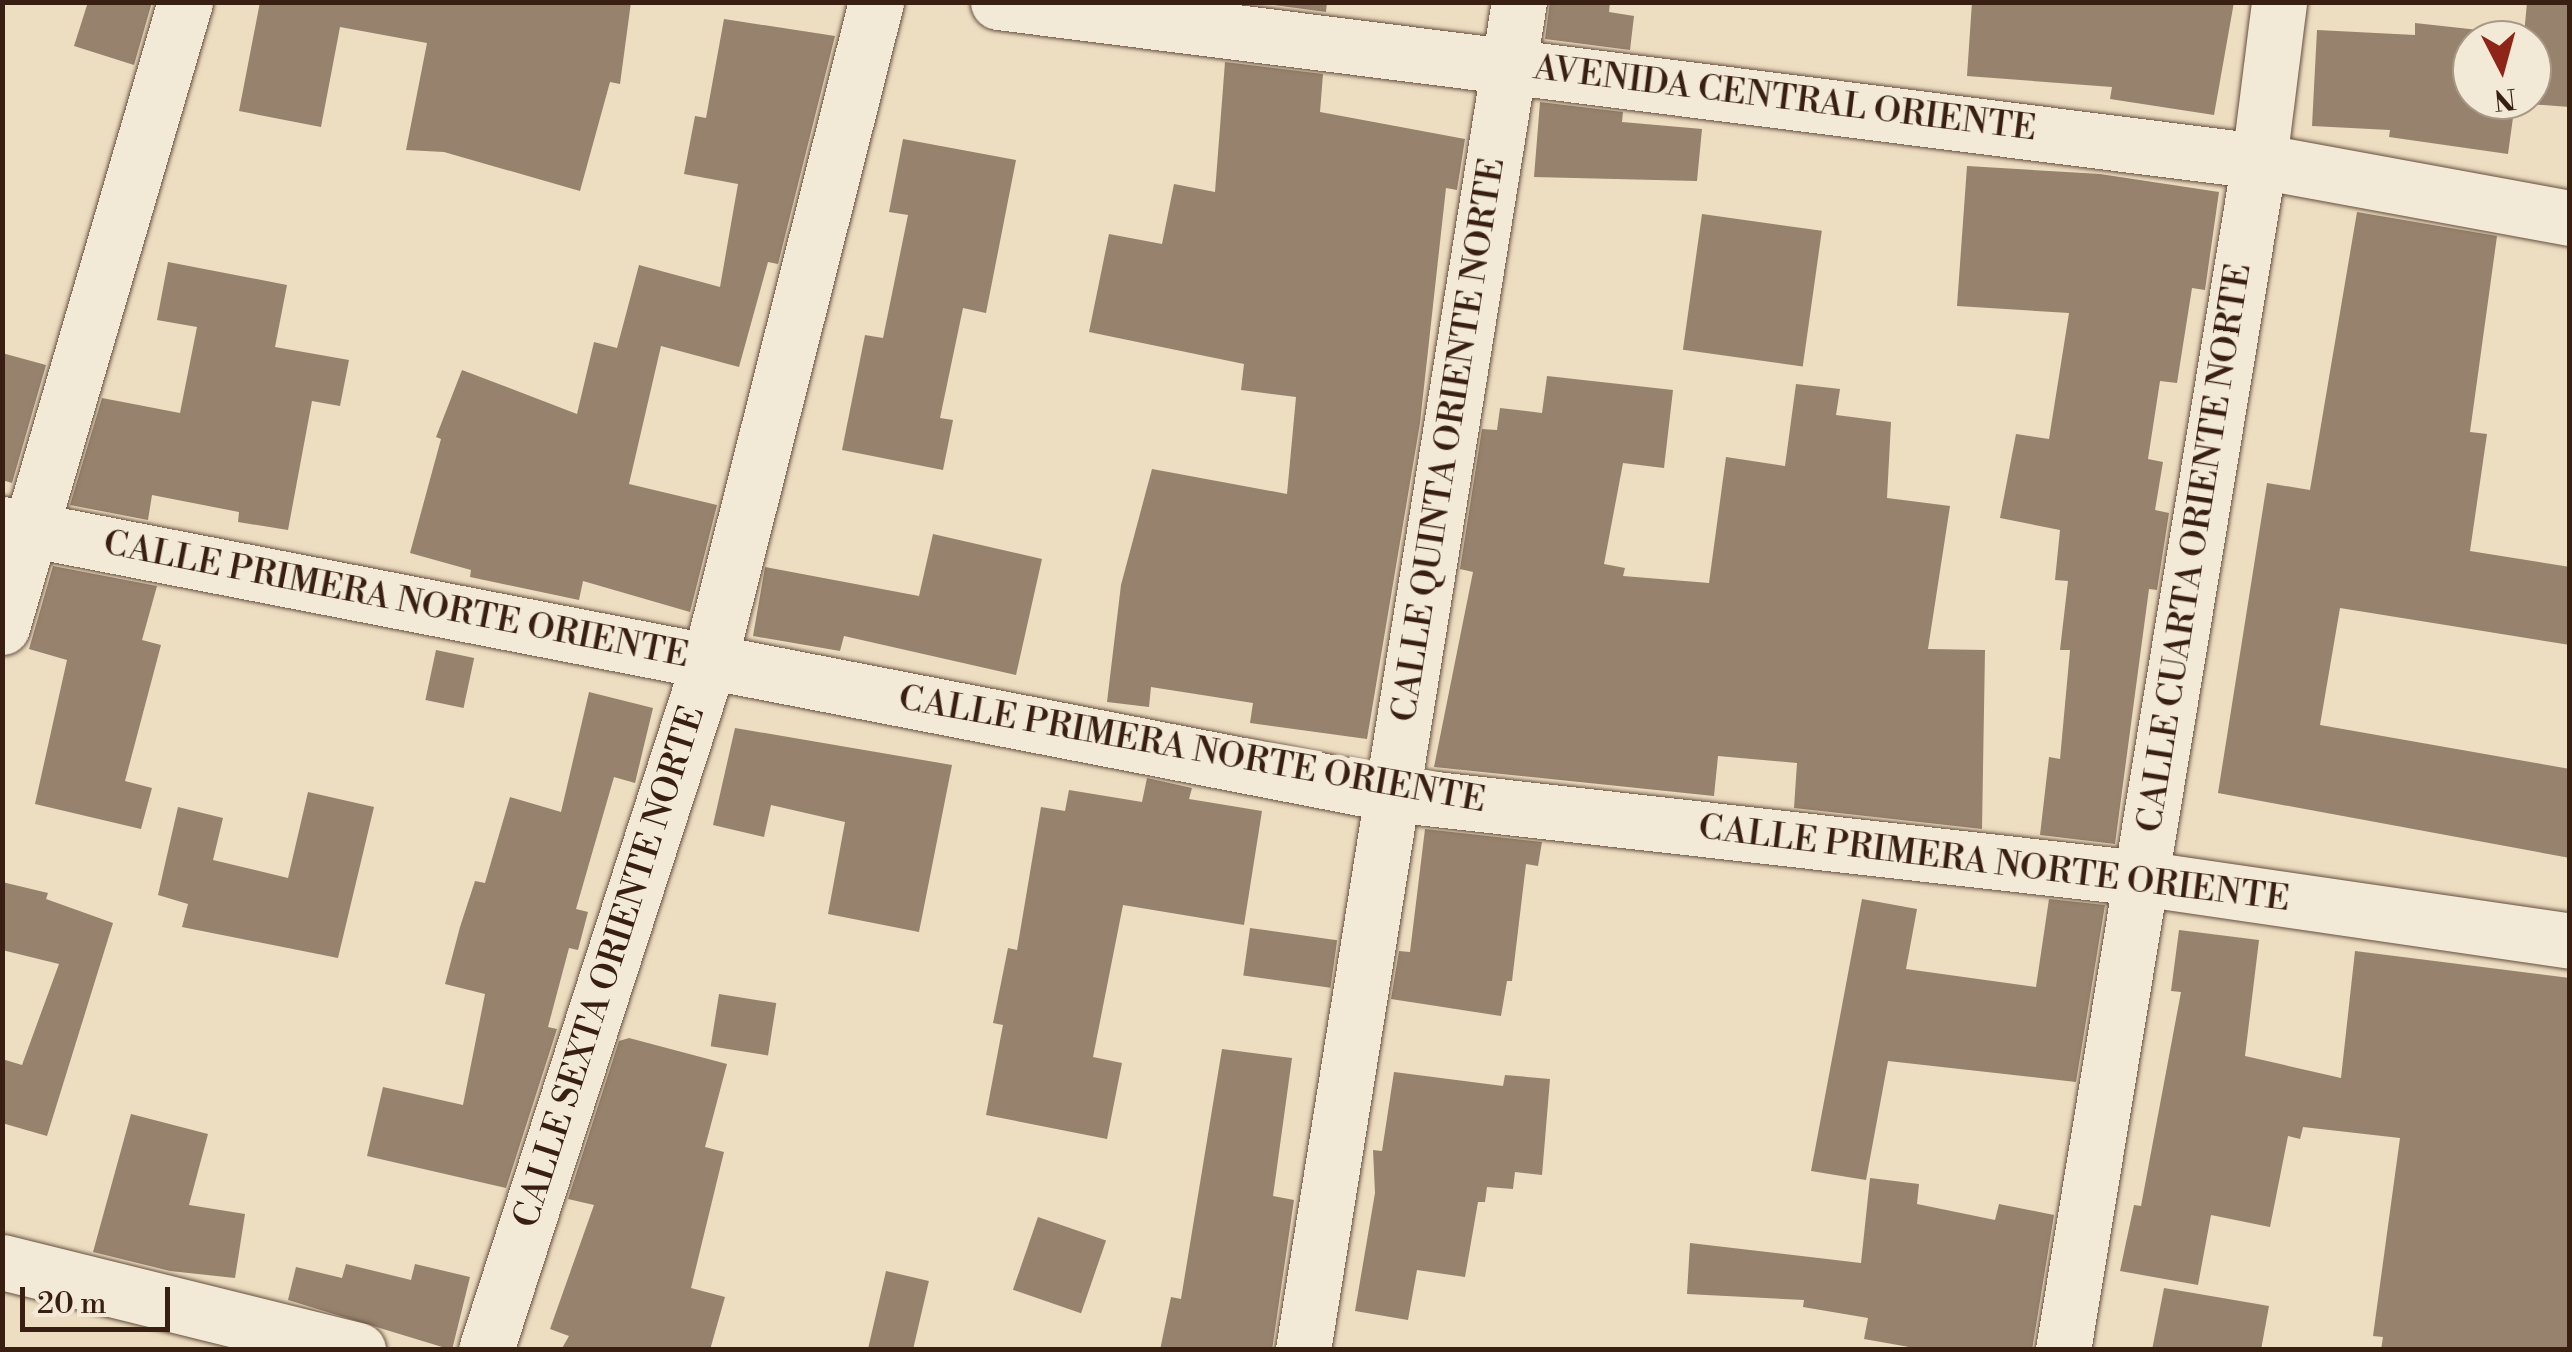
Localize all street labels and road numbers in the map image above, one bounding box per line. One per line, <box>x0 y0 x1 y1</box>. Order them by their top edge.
street label: AVENIDA CENTRAL ORIENTE <box>1531 47 2039 151</box>
street label: CALLE QUINTA ORIENTE NORTE <box>1384 155 1514 725</box>
street label: CALLE CUARTA ORIENTE NORTE <box>2129 261 2261 835</box>
street label: CALLE PRIMERA NORTE ORIENTE <box>100 523 692 677</box>
street label: CALLE PRIMERA NORTE ORIENTE <box>895 678 1489 822</box>
street label: CALLE SEXTA ORIENTE NORTE <box>506 701 714 1233</box>
street label: CALLE PRIMERA NORTE ORIENTE <box>1696 807 2292 921</box>

